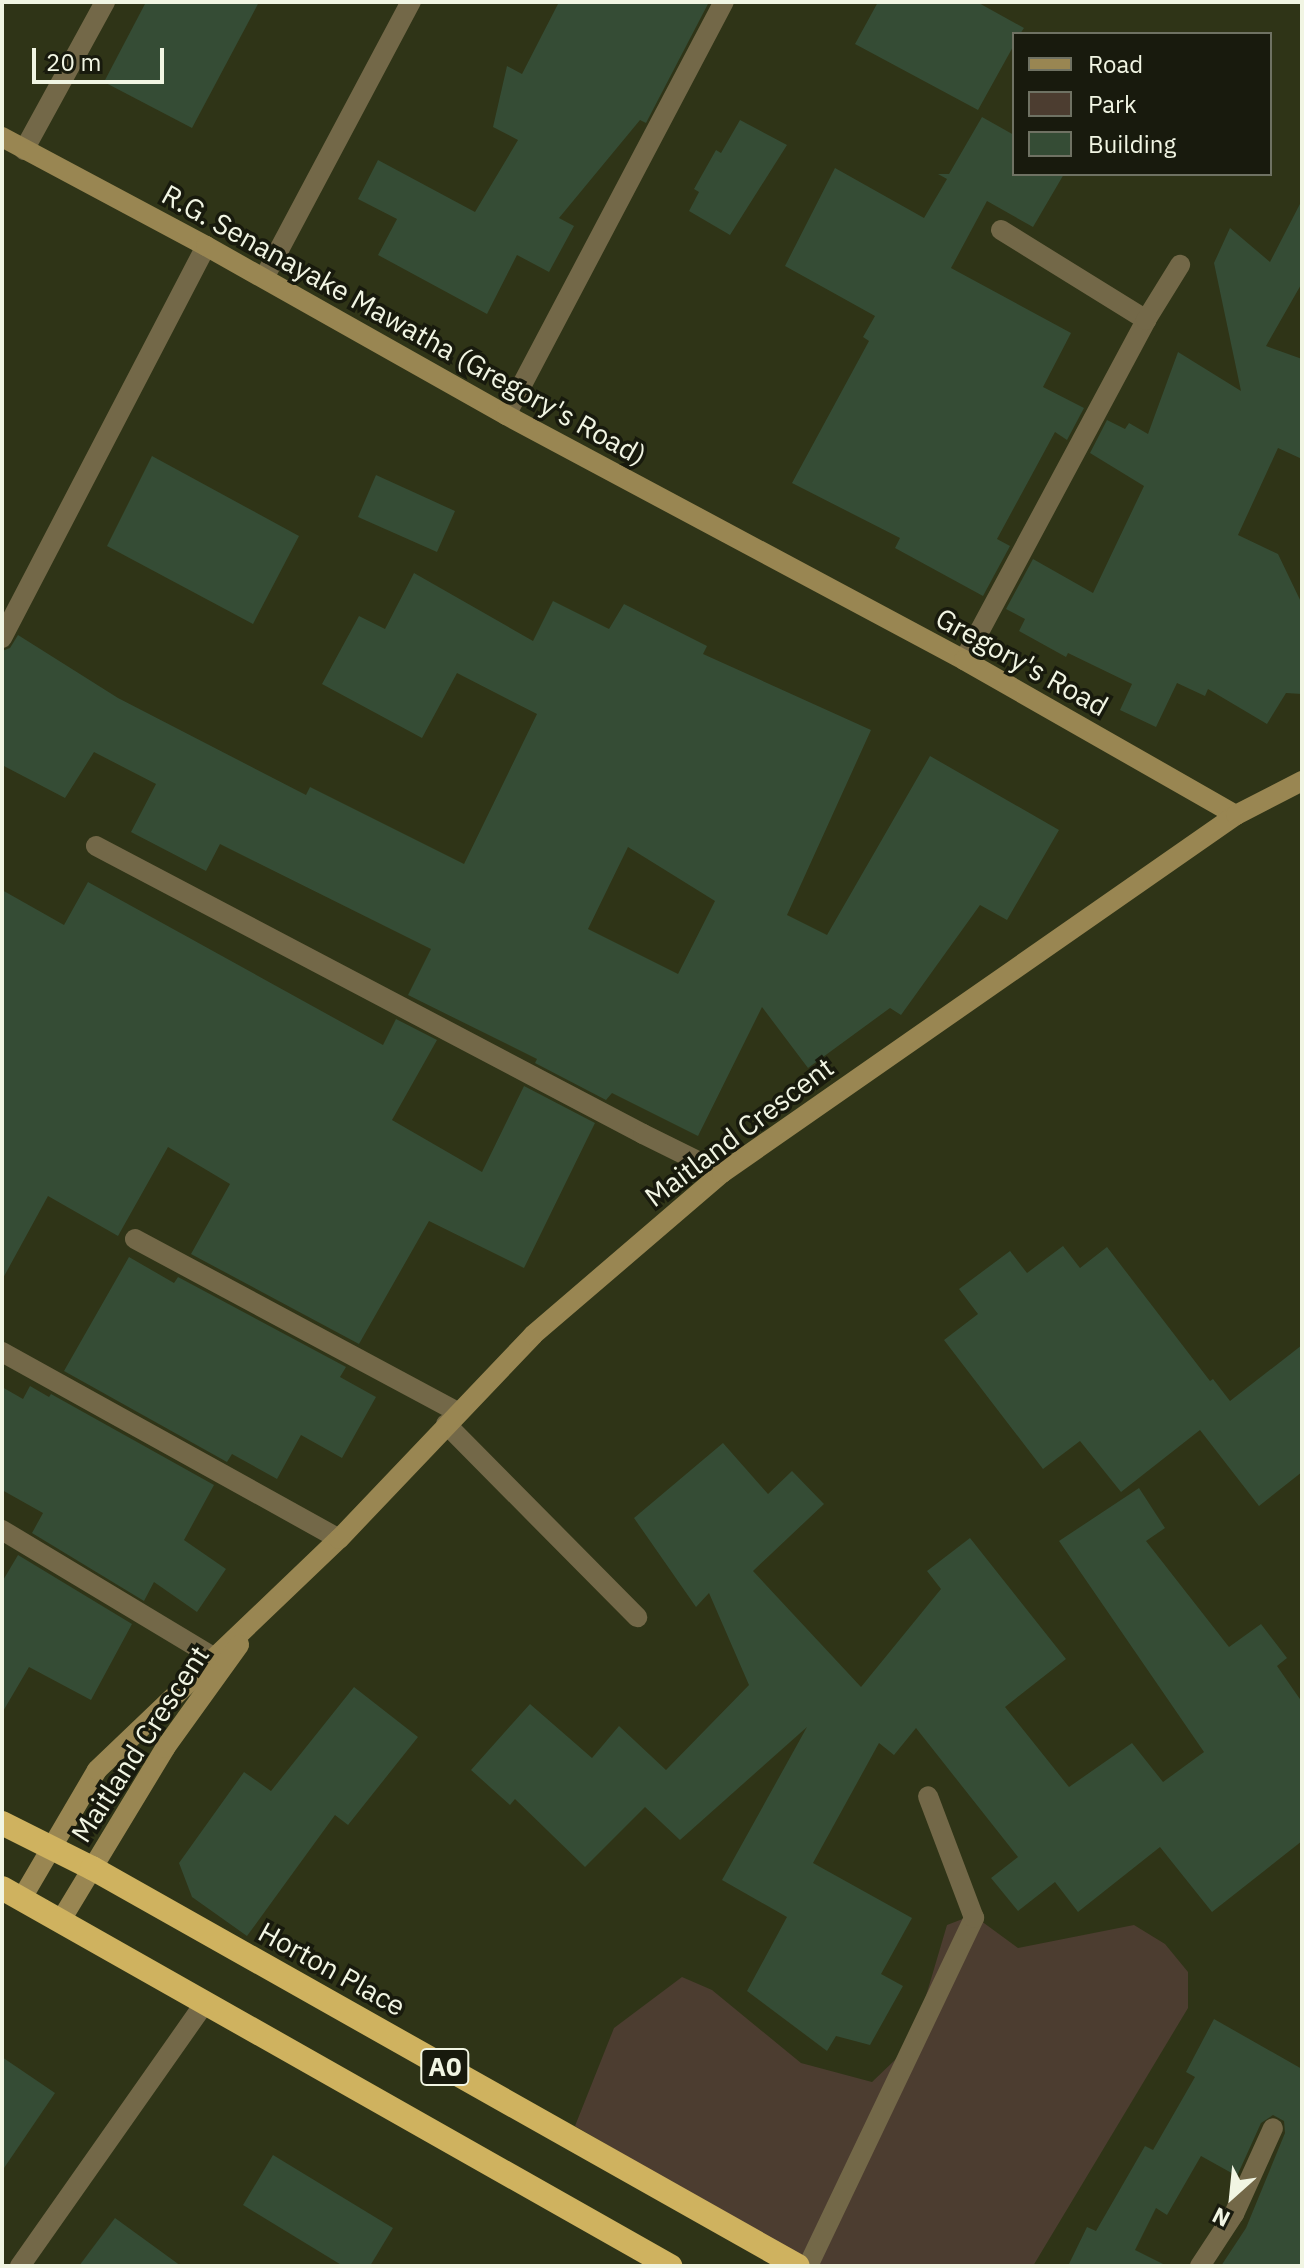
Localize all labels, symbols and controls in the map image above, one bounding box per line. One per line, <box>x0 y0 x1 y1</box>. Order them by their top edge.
scale bar <box>36 32 168 82</box>
legend <box>1012 32 1272 176</box>
text: 20 m <box>46 46 101 78</box>
text: Road <box>1088 48 1143 80</box>
text: Park <box>1088 88 1137 120</box>
text: Building <box>1088 128 1176 160</box>
street label: R.G. Senanayake Mawatha (Gregory's Road) <box>156 177 652 473</box>
street label: Gregory's Road <box>930 601 1114 723</box>
street label: Maitland Crescent <box>638 1050 840 1214</box>
street label: Maitland Crescent <box>64 1639 216 1849</box>
street label: Horton Place <box>253 1915 411 2023</box>
road number: A0 <box>419 2045 471 2089</box>
north arrow <box>1192 2156 1272 2236</box>
text: N <box>1207 2201 1235 2234</box>

